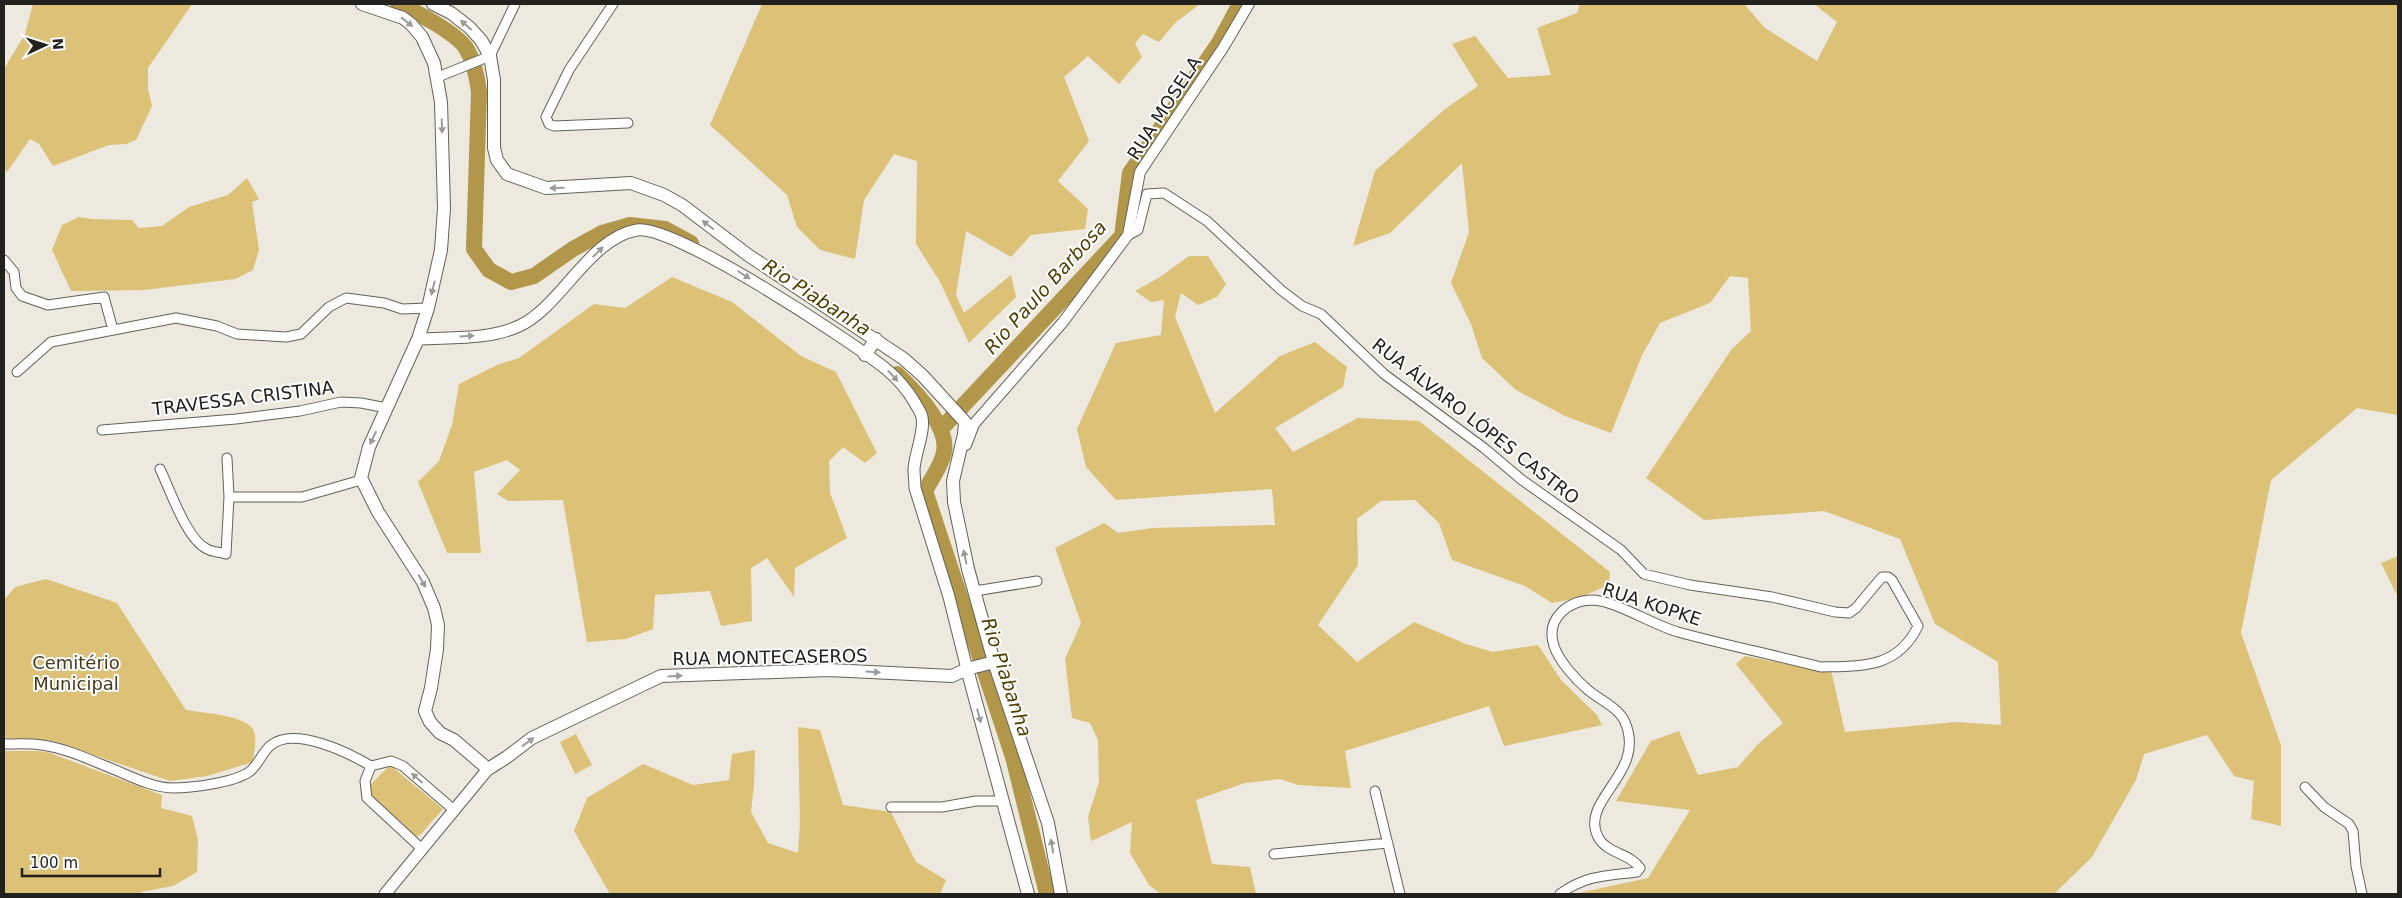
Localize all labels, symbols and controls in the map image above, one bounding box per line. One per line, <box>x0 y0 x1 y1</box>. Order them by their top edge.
one-way arrow <box>400 17 414 27</box>
north arrow <box>20 20 70 70</box>
one-way arrow <box>460 20 473 31</box>
text: N <box>50 38 66 50</box>
street label: RUA MOSELA <box>1123 52 1206 164</box>
one-way arrow <box>438 118 446 134</box>
one-way arrow <box>549 184 565 192</box>
water label: Rio Paulo Barbosa <box>979 216 1111 358</box>
one-way arrow <box>701 220 715 230</box>
one-way arrow <box>592 246 604 258</box>
water label: Rio Piabanha <box>759 254 875 340</box>
one-way arrow <box>737 271 750 280</box>
one-way arrow <box>429 280 437 295</box>
one-way arrow <box>459 332 475 340</box>
street label: RUA ÁLVARO LÓPES CASTRO <box>1368 334 1584 508</box>
one-way arrow <box>887 370 899 382</box>
street label: TRAVESSA CRISTINA <box>150 376 336 420</box>
one-way arrow <box>369 431 377 445</box>
one-way arrow <box>961 549 969 564</box>
one-way arrow <box>418 574 426 589</box>
street label: RUA KOPKE <box>1600 578 1704 630</box>
water label: Rio Piabanha <box>977 615 1037 739</box>
street label: RUA MONTECASEROS <box>672 645 868 669</box>
park label: Cemitério Municipal <box>32 652 120 694</box>
one-way arrow <box>865 669 881 677</box>
one-way arrow <box>667 671 683 679</box>
one-way arrow <box>975 709 983 724</box>
one-way arrow <box>521 736 534 747</box>
one-way arrow <box>411 773 423 784</box>
one-way arrow <box>1048 838 1056 854</box>
scale bar <box>22 846 160 878</box>
text: 100 m <box>30 854 78 872</box>

